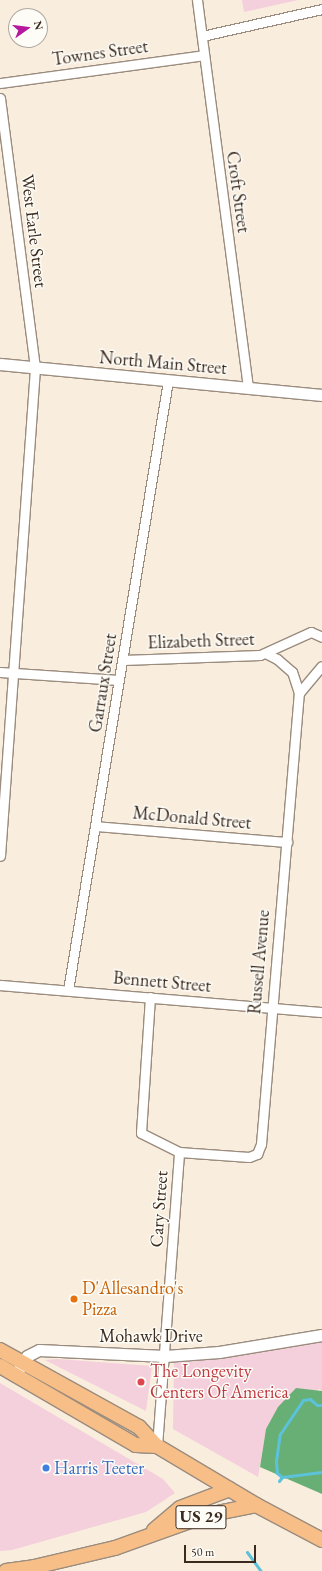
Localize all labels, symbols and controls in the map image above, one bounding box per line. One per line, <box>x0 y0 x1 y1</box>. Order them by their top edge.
north arrow <box>8 8 48 48</box>
text: N <box>31 19 47 31</box>
street label: Townes Street <box>51 36 149 70</box>
street label: Croft Street <box>222 150 254 234</box>
street label: West Earle Street <box>16 173 52 289</box>
street label: North Main Street <box>98 347 228 379</box>
street label: Elizabeth Street <box>147 628 255 654</box>
street label: Garraux Street <box>85 632 121 734</box>
street label: McDonald Street <box>132 802 252 834</box>
street label: Russell Avenue <box>244 909 274 1015</box>
street label: Bennett Street <box>112 967 212 997</box>
street label: Cary Street <box>146 1170 172 1248</box>
place label: D'Allesandro's Pizza <box>82 1278 183 1320</box>
marker: D'Allesandro's Pizza <box>69 1294 79 1304</box>
street label: Mohawk Drive <box>99 1325 203 1347</box>
place label: The Longevity Centers Of America <box>150 1361 289 1404</box>
marker: The Longevity Centers Of America <box>135 1376 147 1388</box>
place label: Harris Teeter <box>54 1457 144 1479</box>
marker: Harris Teeter <box>41 1463 51 1473</box>
road number: US 29 <box>175 1502 227 1532</box>
scale bar <box>186 1537 258 1563</box>
text: 50 m <box>191 1544 214 1560</box>

